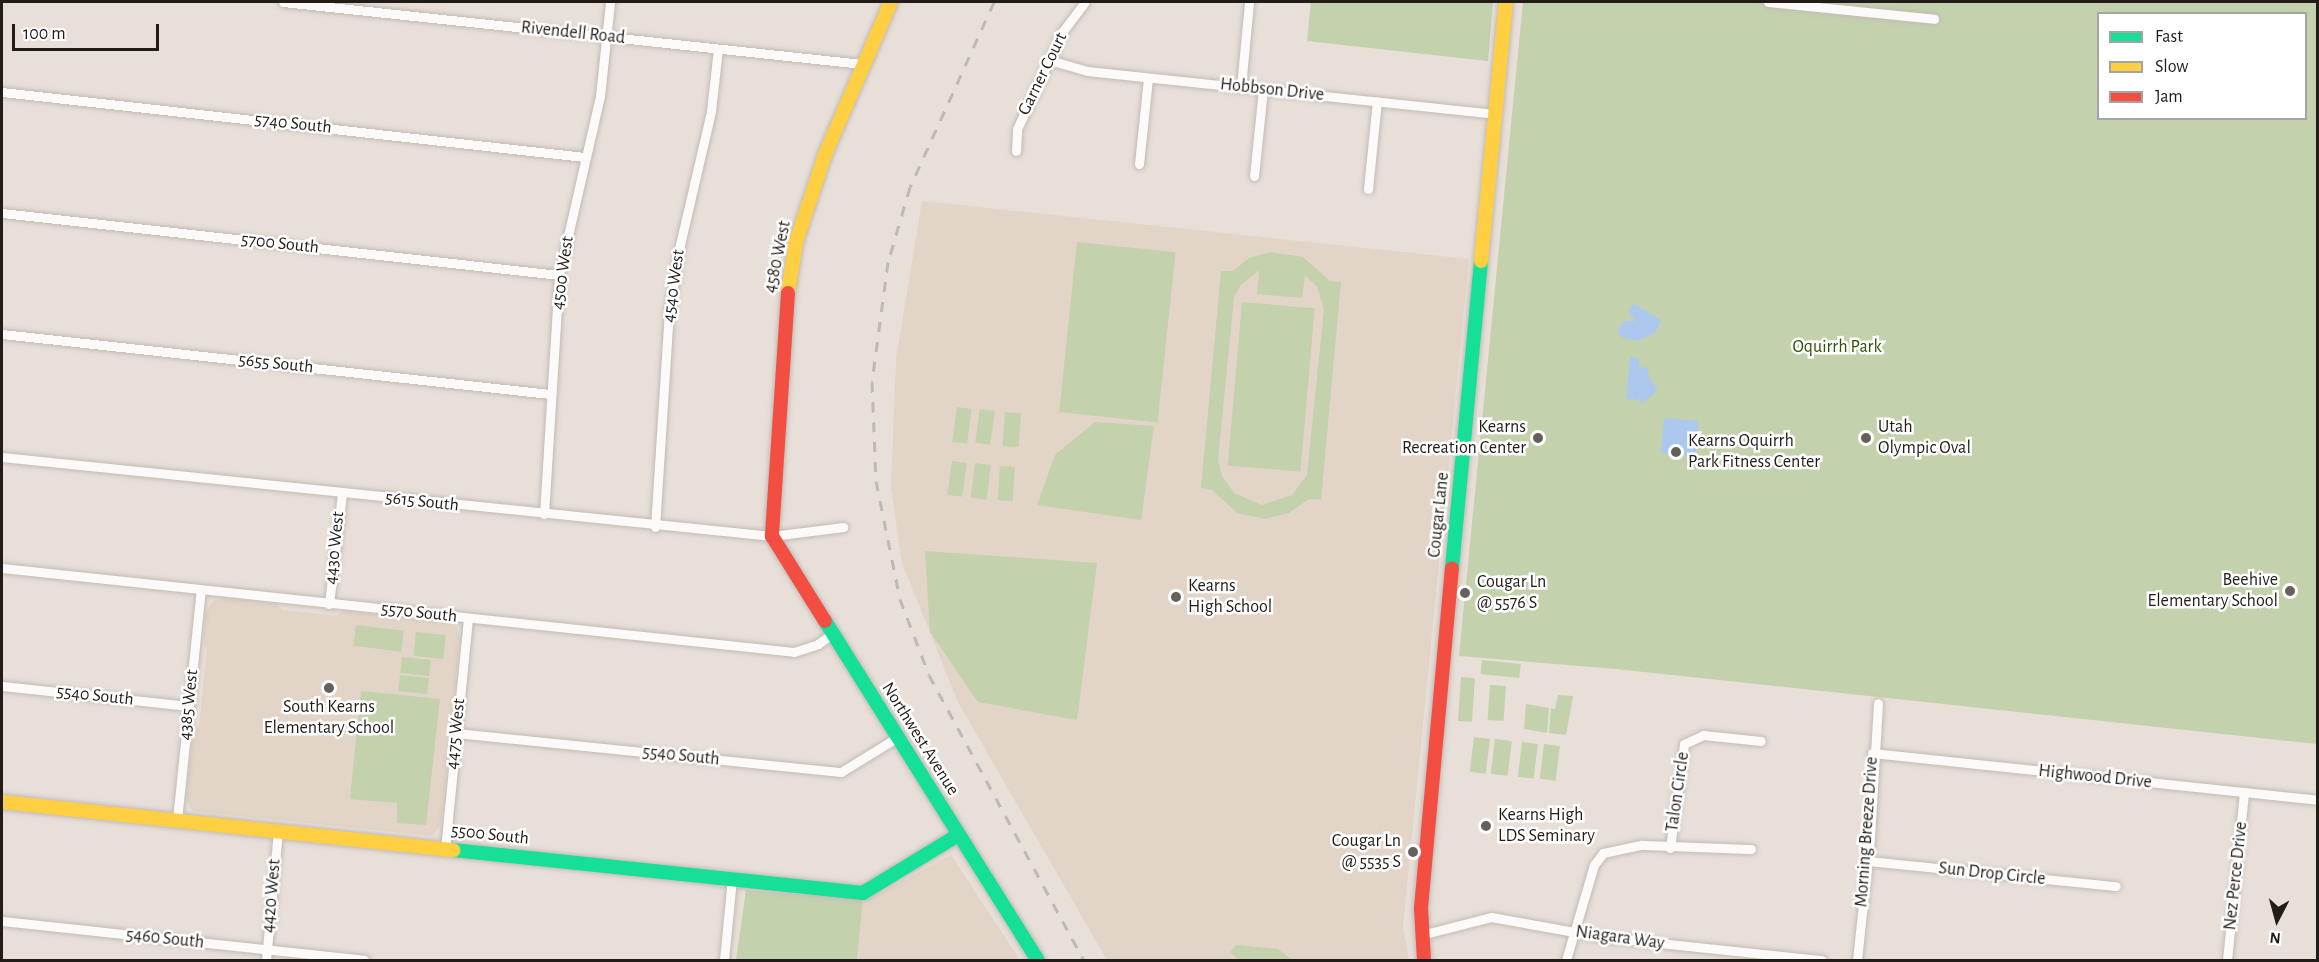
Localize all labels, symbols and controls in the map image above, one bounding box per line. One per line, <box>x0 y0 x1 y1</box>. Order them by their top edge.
scale bar <box>15 12 162 50</box>
legend <box>2097 12 2307 120</box>
street label: Rivendell Road <box>520 17 626 49</box>
text: 100 m <box>23 25 66 43</box>
text: Fast <box>2155 28 2183 46</box>
street label: Garner Court <box>1014 29 1072 119</box>
text: Slow <box>2155 58 2188 76</box>
street label: Hobbson Drive <box>1219 74 1325 106</box>
text: Jam <box>2155 88 2183 106</box>
street label: 5740 South <box>253 109 333 139</box>
street label: 4580 West <box>760 219 796 295</box>
street label: 5700 South <box>240 229 320 259</box>
street label: 4500 West <box>547 235 579 311</box>
street label: 4540 West <box>658 248 690 324</box>
park label: Oquirrh Park <box>1792 336 1882 358</box>
street label: 5655 South <box>237 349 315 379</box>
place label: Kearns Recreation Center <box>1402 417 1526 460</box>
place label: Utah Olympic Oval <box>1878 417 1971 460</box>
marker: Kearns Recreation Center <box>1531 431 1545 445</box>
place label: Kearns Oquirrh Park Fitness Center <box>1688 431 1820 474</box>
marker: Utah Olympic Oval <box>1859 431 1873 445</box>
marker: Kearns Oquirrh Park Fitness Center <box>1669 445 1683 459</box>
street label: Cougar Lane <box>1424 471 1454 559</box>
street label: 5615 South <box>384 487 460 517</box>
street label: 4430 West <box>320 510 350 586</box>
place label: Beehive Elementary School <box>2148 570 2278 612</box>
place label: Cougar Ln @ 5576 S <box>1477 572 1546 614</box>
place label: Kearns High School <box>1188 576 1272 618</box>
marker: Beehive Elementary School <box>2283 584 2297 598</box>
marker: Cougar Ln @ 5576 S <box>1458 586 1472 600</box>
marker: Kearns High School <box>1169 590 1183 604</box>
street label: 5570 South <box>380 598 458 628</box>
street label: 4385 West <box>175 669 203 741</box>
street label: Northwest Avenue <box>877 678 963 800</box>
street label: 5540 South <box>55 681 135 711</box>
marker: South Kearns Elementary School <box>322 681 336 695</box>
place label: South Kearns Elementary School <box>264 697 394 740</box>
street label: 4475 West <box>442 697 470 771</box>
street label: 5540 South <box>641 741 721 771</box>
street label: Talon Circle <box>1662 751 1694 833</box>
street label: Morning Breeze Drive <box>1851 756 1883 908</box>
street label: Highwood Drive <box>2037 760 2153 794</box>
place label: Kearns High LDS Seminary <box>1498 805 1595 848</box>
marker: Kearns High LDS Seminary <box>1479 819 1493 833</box>
street label: 5500 South <box>450 820 530 850</box>
street label: Nez Perce Drive <box>2220 821 2252 931</box>
place label: Cougar Ln @ 5535 S <box>1332 831 1401 874</box>
marker: Cougar Ln @ 5535 S <box>1406 845 1420 859</box>
street label: 4420 West <box>258 858 286 934</box>
street label: Sun Drop Circle <box>1937 858 2047 890</box>
north arrow <box>2247 890 2307 950</box>
street label: Niagara Way <box>1574 921 1666 955</box>
street label: 5460 South <box>125 924 205 954</box>
text: N <box>2269 929 2281 946</box>

